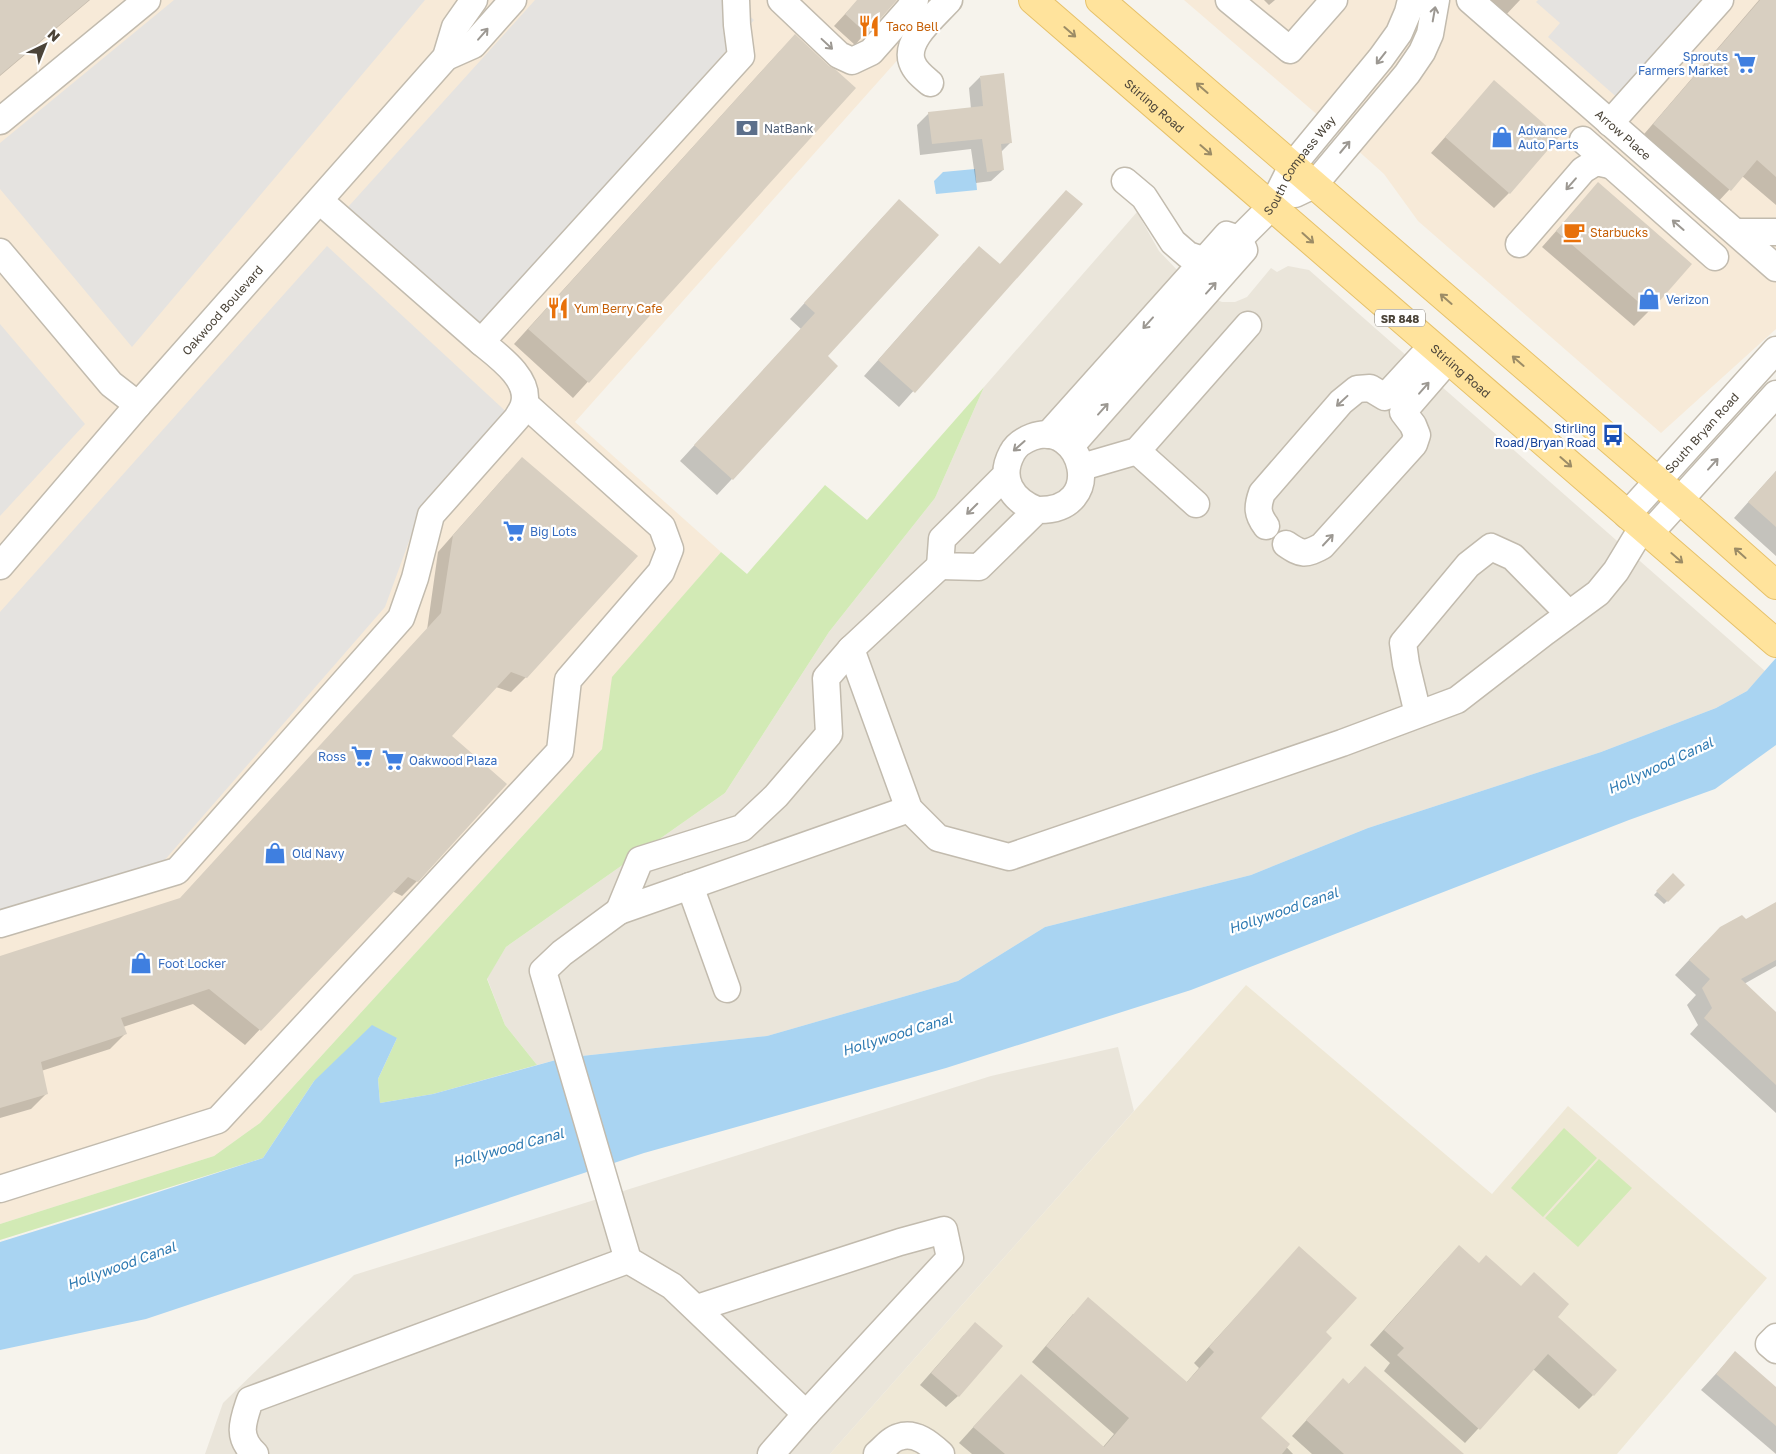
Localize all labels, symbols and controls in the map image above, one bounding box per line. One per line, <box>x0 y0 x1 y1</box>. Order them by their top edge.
one-way arrow <box>1429 7 1439 23</box>
restaurant icon: Taco Bell <box>856 13 882 39</box>
place label: Taco Bell <box>886 19 939 34</box>
north arrow <box>20 20 70 70</box>
text: N <box>45 25 64 45</box>
one-way arrow <box>1064 26 1077 38</box>
one-way arrow <box>477 27 489 40</box>
one-way arrow <box>821 38 834 50</box>
place label: Sprouts Farmers Market <box>1638 49 1728 78</box>
supermarket icon: Sprouts Farmers Market <box>1732 50 1758 76</box>
one-way arrow <box>1375 51 1386 64</box>
street label: Stirling Road <box>1122 75 1188 135</box>
one-way arrow <box>1195 82 1208 94</box>
street label: Arrow Place <box>1593 106 1654 163</box>
street label: South Compass Way <box>1260 112 1338 218</box>
bank icon: NatBank <box>734 115 760 141</box>
place label: NatBank <box>764 121 814 136</box>
place label: Advance Auto Parts <box>1518 123 1579 152</box>
shop icon: Advance Auto Parts <box>1489 124 1515 150</box>
one-way arrow <box>1339 141 1351 154</box>
one-way arrow <box>1200 144 1213 156</box>
one-way arrow <box>1565 177 1576 190</box>
cafe icon: Starbucks <box>1561 219 1587 245</box>
one-way arrow <box>1672 219 1685 231</box>
place label: Starbucks <box>1590 225 1648 240</box>
one-way arrow <box>1302 232 1315 244</box>
street label: Oakwood Boulevard <box>178 262 266 358</box>
one-way arrow <box>1205 281 1217 294</box>
shop icon: Verizon <box>1636 286 1662 312</box>
place label: Verizon <box>1666 292 1709 307</box>
one-way arrow <box>1440 293 1453 304</box>
restaurant icon: Yum Berry Cafe <box>545 295 571 321</box>
place label: Yum Berry Cafe <box>574 301 662 316</box>
road number: SR 848 <box>1375 310 1425 326</box>
one-way arrow <box>1142 316 1153 329</box>
street label: Stirling Road <box>1428 340 1494 400</box>
one-way arrow <box>1512 356 1525 367</box>
one-way arrow <box>1418 382 1429 395</box>
street label: South Bryan Road <box>1661 389 1742 476</box>
one-way arrow <box>1336 395 1349 407</box>
one-way arrow <box>1097 403 1109 416</box>
place label: Stirling Road/Bryan Road <box>1495 421 1596 450</box>
bus stop icon: Stirling Road/Bryan Road <box>1600 422 1626 448</box>
one-way arrow <box>1013 440 1026 451</box>
one-way arrow <box>1560 457 1573 468</box>
one-way arrow <box>1707 458 1718 471</box>
one-way arrow <box>966 503 978 515</box>
supermarket icon: Big Lots <box>501 518 527 544</box>
place label: Big Lots <box>530 524 577 539</box>
one-way arrow <box>1322 534 1334 546</box>
one-way arrow <box>1733 547 1746 559</box>
one-way arrow <box>1670 552 1683 563</box>
water label: Hollywood Canal <box>1605 733 1716 797</box>
supermarket icon: Ross <box>349 743 375 769</box>
supermarket icon: Oakwood Plaza <box>380 747 406 773</box>
place label: Ross <box>318 749 346 764</box>
place label: Oakwood Plaza <box>409 753 497 768</box>
shop icon: Old Navy <box>262 840 288 866</box>
place label: Old Navy <box>292 846 345 861</box>
water label: Hollywood Canal <box>1226 883 1340 937</box>
shop icon: Foot Locker <box>128 950 154 976</box>
place label: Foot Locker <box>158 956 226 971</box>
water label: Hollywood Canal <box>840 1009 955 1059</box>
water label: Hollywood Canal <box>451 1124 566 1170</box>
water label: Hollywood Canal <box>64 1237 178 1293</box>

